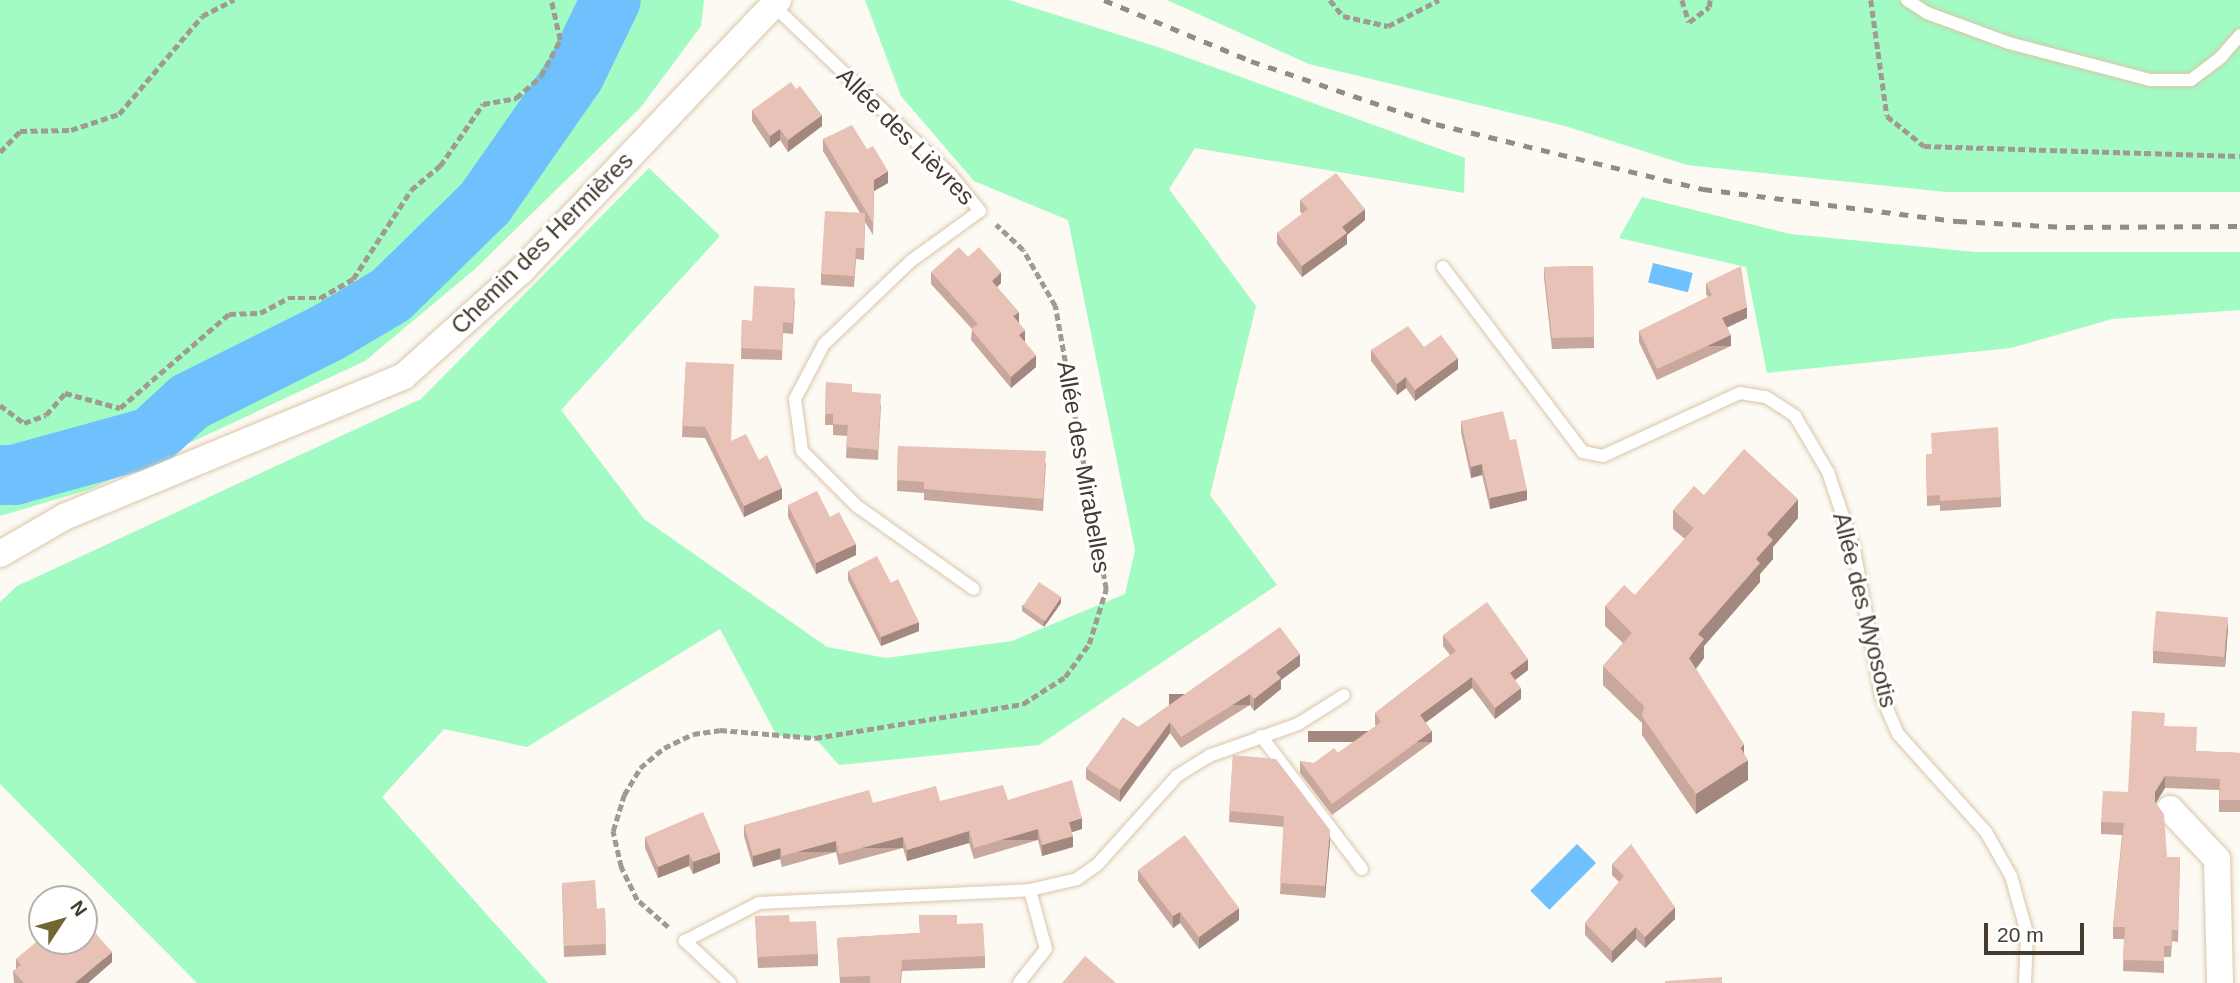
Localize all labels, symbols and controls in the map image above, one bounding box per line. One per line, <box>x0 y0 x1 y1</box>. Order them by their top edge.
street label: Allée des Lièvres <box>831 61 981 211</box>
street label: Chemin des Hermières <box>445 146 639 340</box>
street label: Allée des Mirabelles <box>1051 359 1117 575</box>
street label: Allée des Myosotis <box>1827 509 1903 711</box>
north arrow <box>28 885 98 955</box>
text: N <box>66 897 91 920</box>
scale bar <box>1988 909 2088 953</box>
text: 20 m <box>1997 923 2044 946</box>

